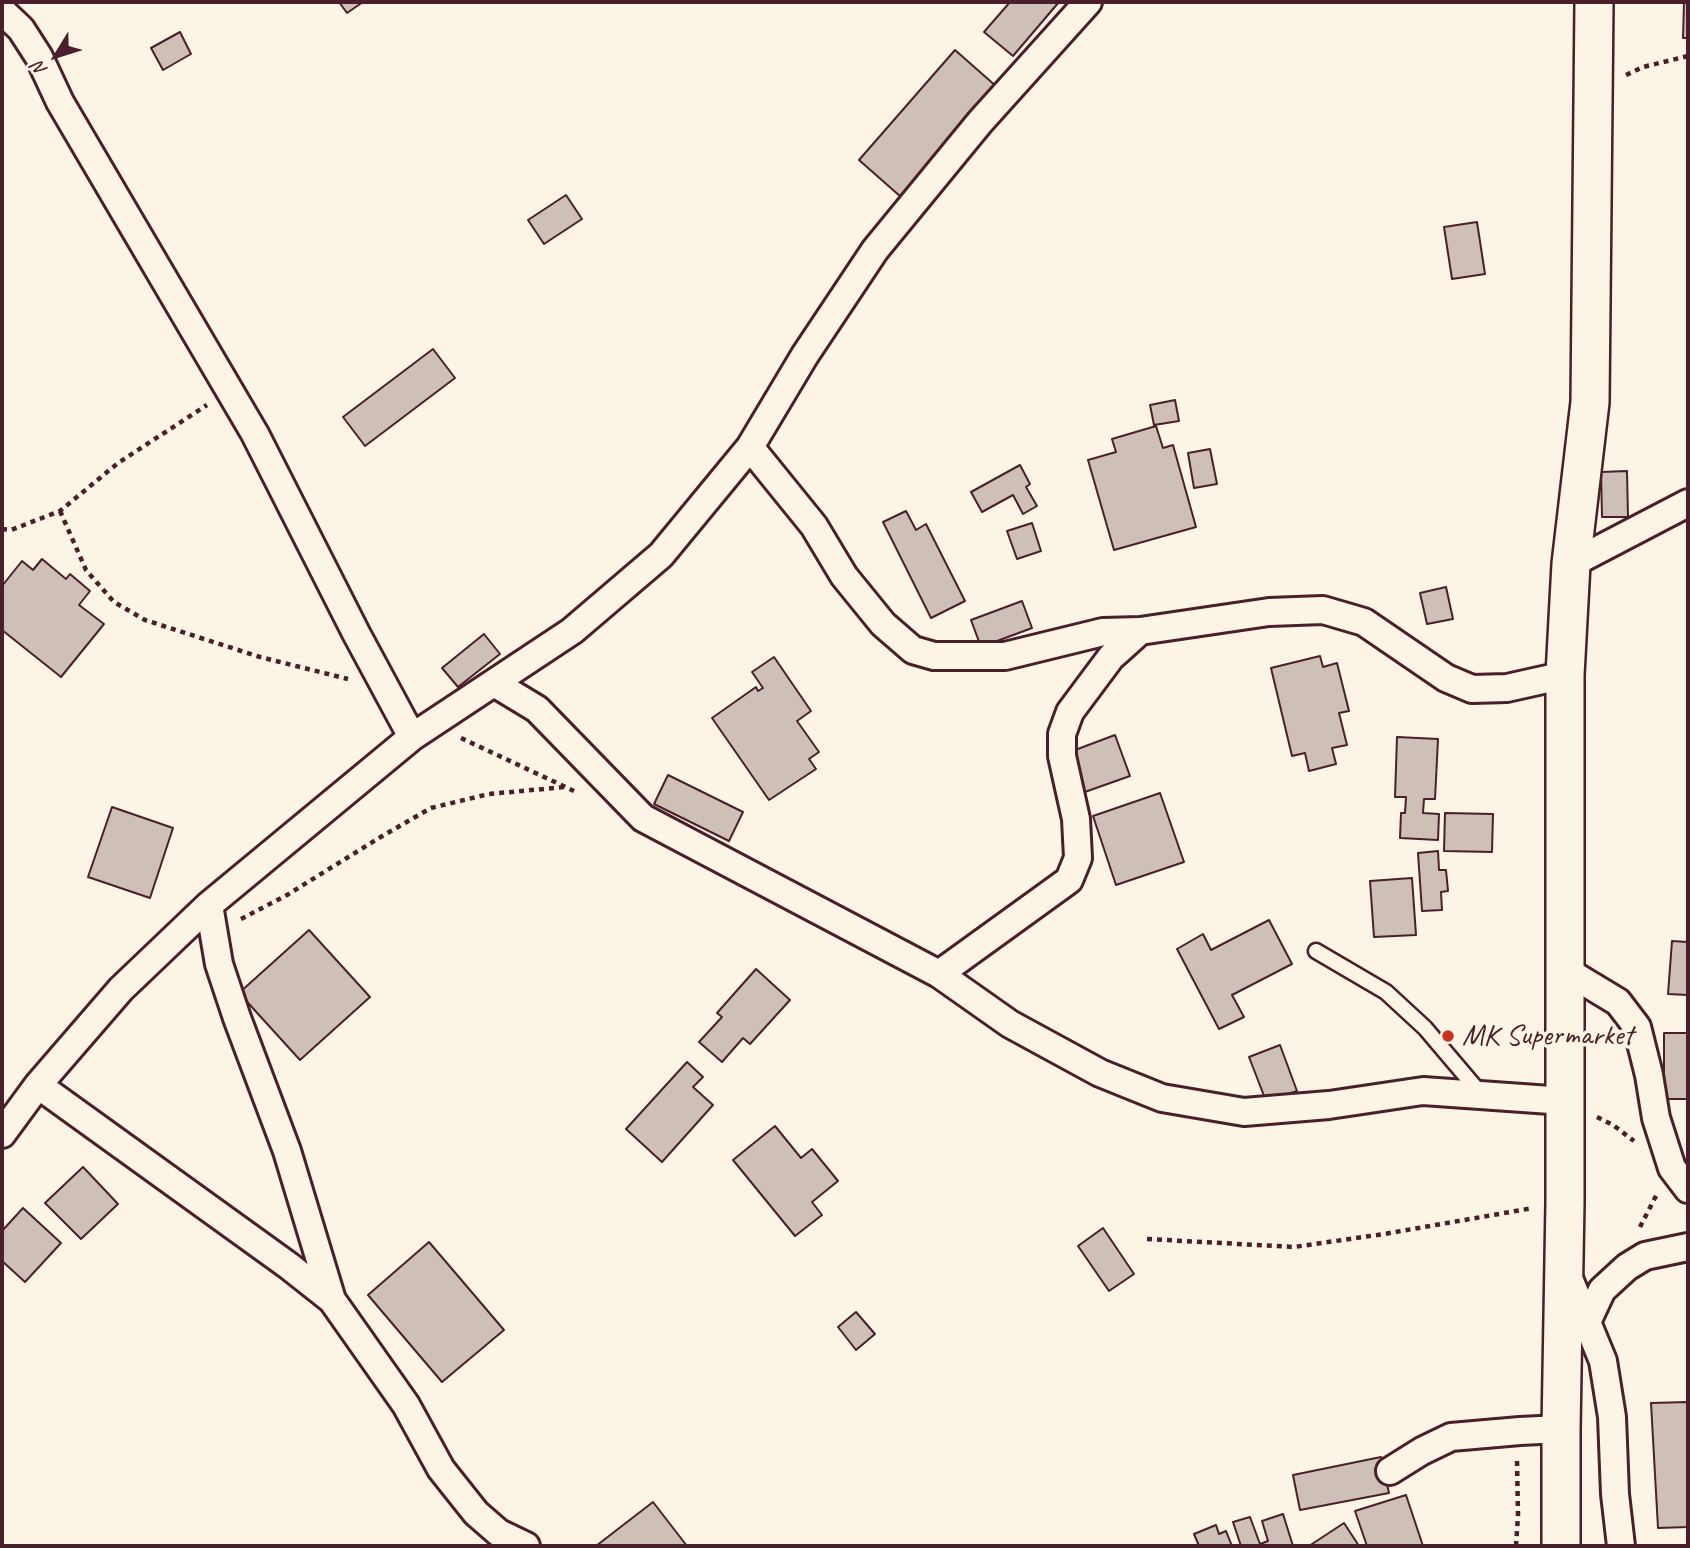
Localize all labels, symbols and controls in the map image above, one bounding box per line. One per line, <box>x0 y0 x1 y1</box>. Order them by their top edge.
north arrow <box>21 21 91 91</box>
text: N <box>26 57 53 81</box>
place label: MK Supermarket <box>1462 1018 1633 1054</box>
marker: MK Supermarket <box>1440 1028 1456 1044</box>

